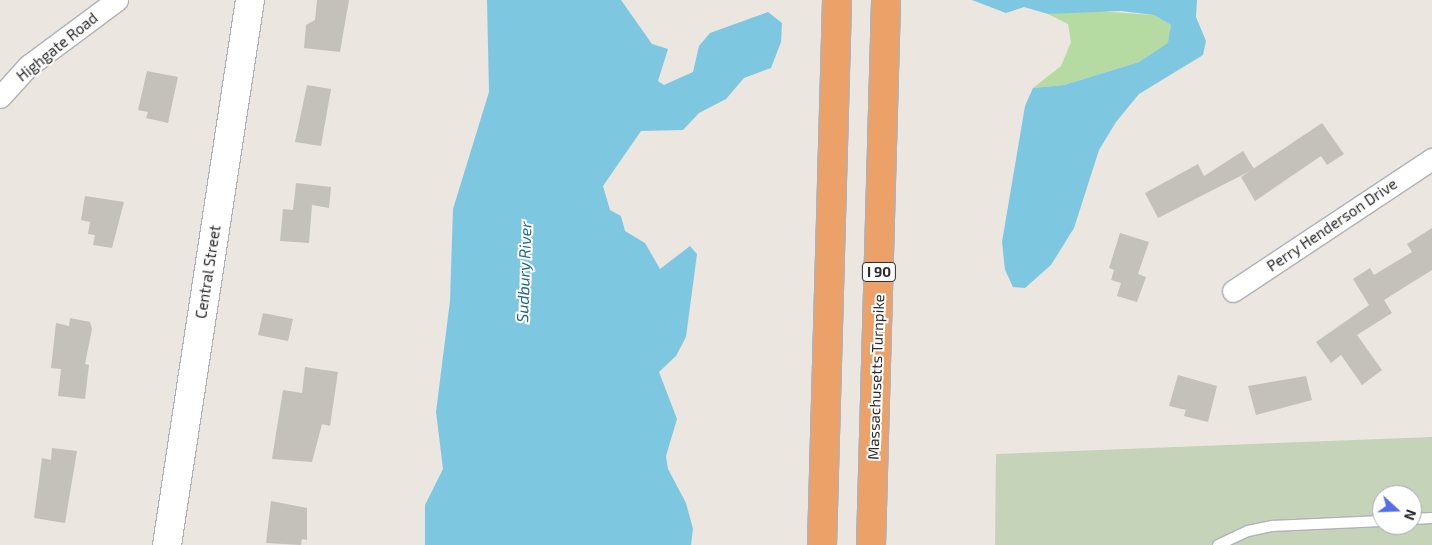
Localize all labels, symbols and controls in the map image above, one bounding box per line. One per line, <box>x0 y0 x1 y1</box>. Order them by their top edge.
street label: Highgate Road <box>13 9 101 85</box>
street label: Perry Henderson Drive <box>1263 175 1401 275</box>
water label: Sudbury River <box>513 221 535 323</box>
street label: Central Street <box>192 224 224 320</box>
road number: I 90 <box>862 260 896 284</box>
street label: Massachusetts Turnpike <box>864 294 888 460</box>
north arrow <box>1372 485 1422 535</box>
text: N <box>1401 507 1420 523</box>

